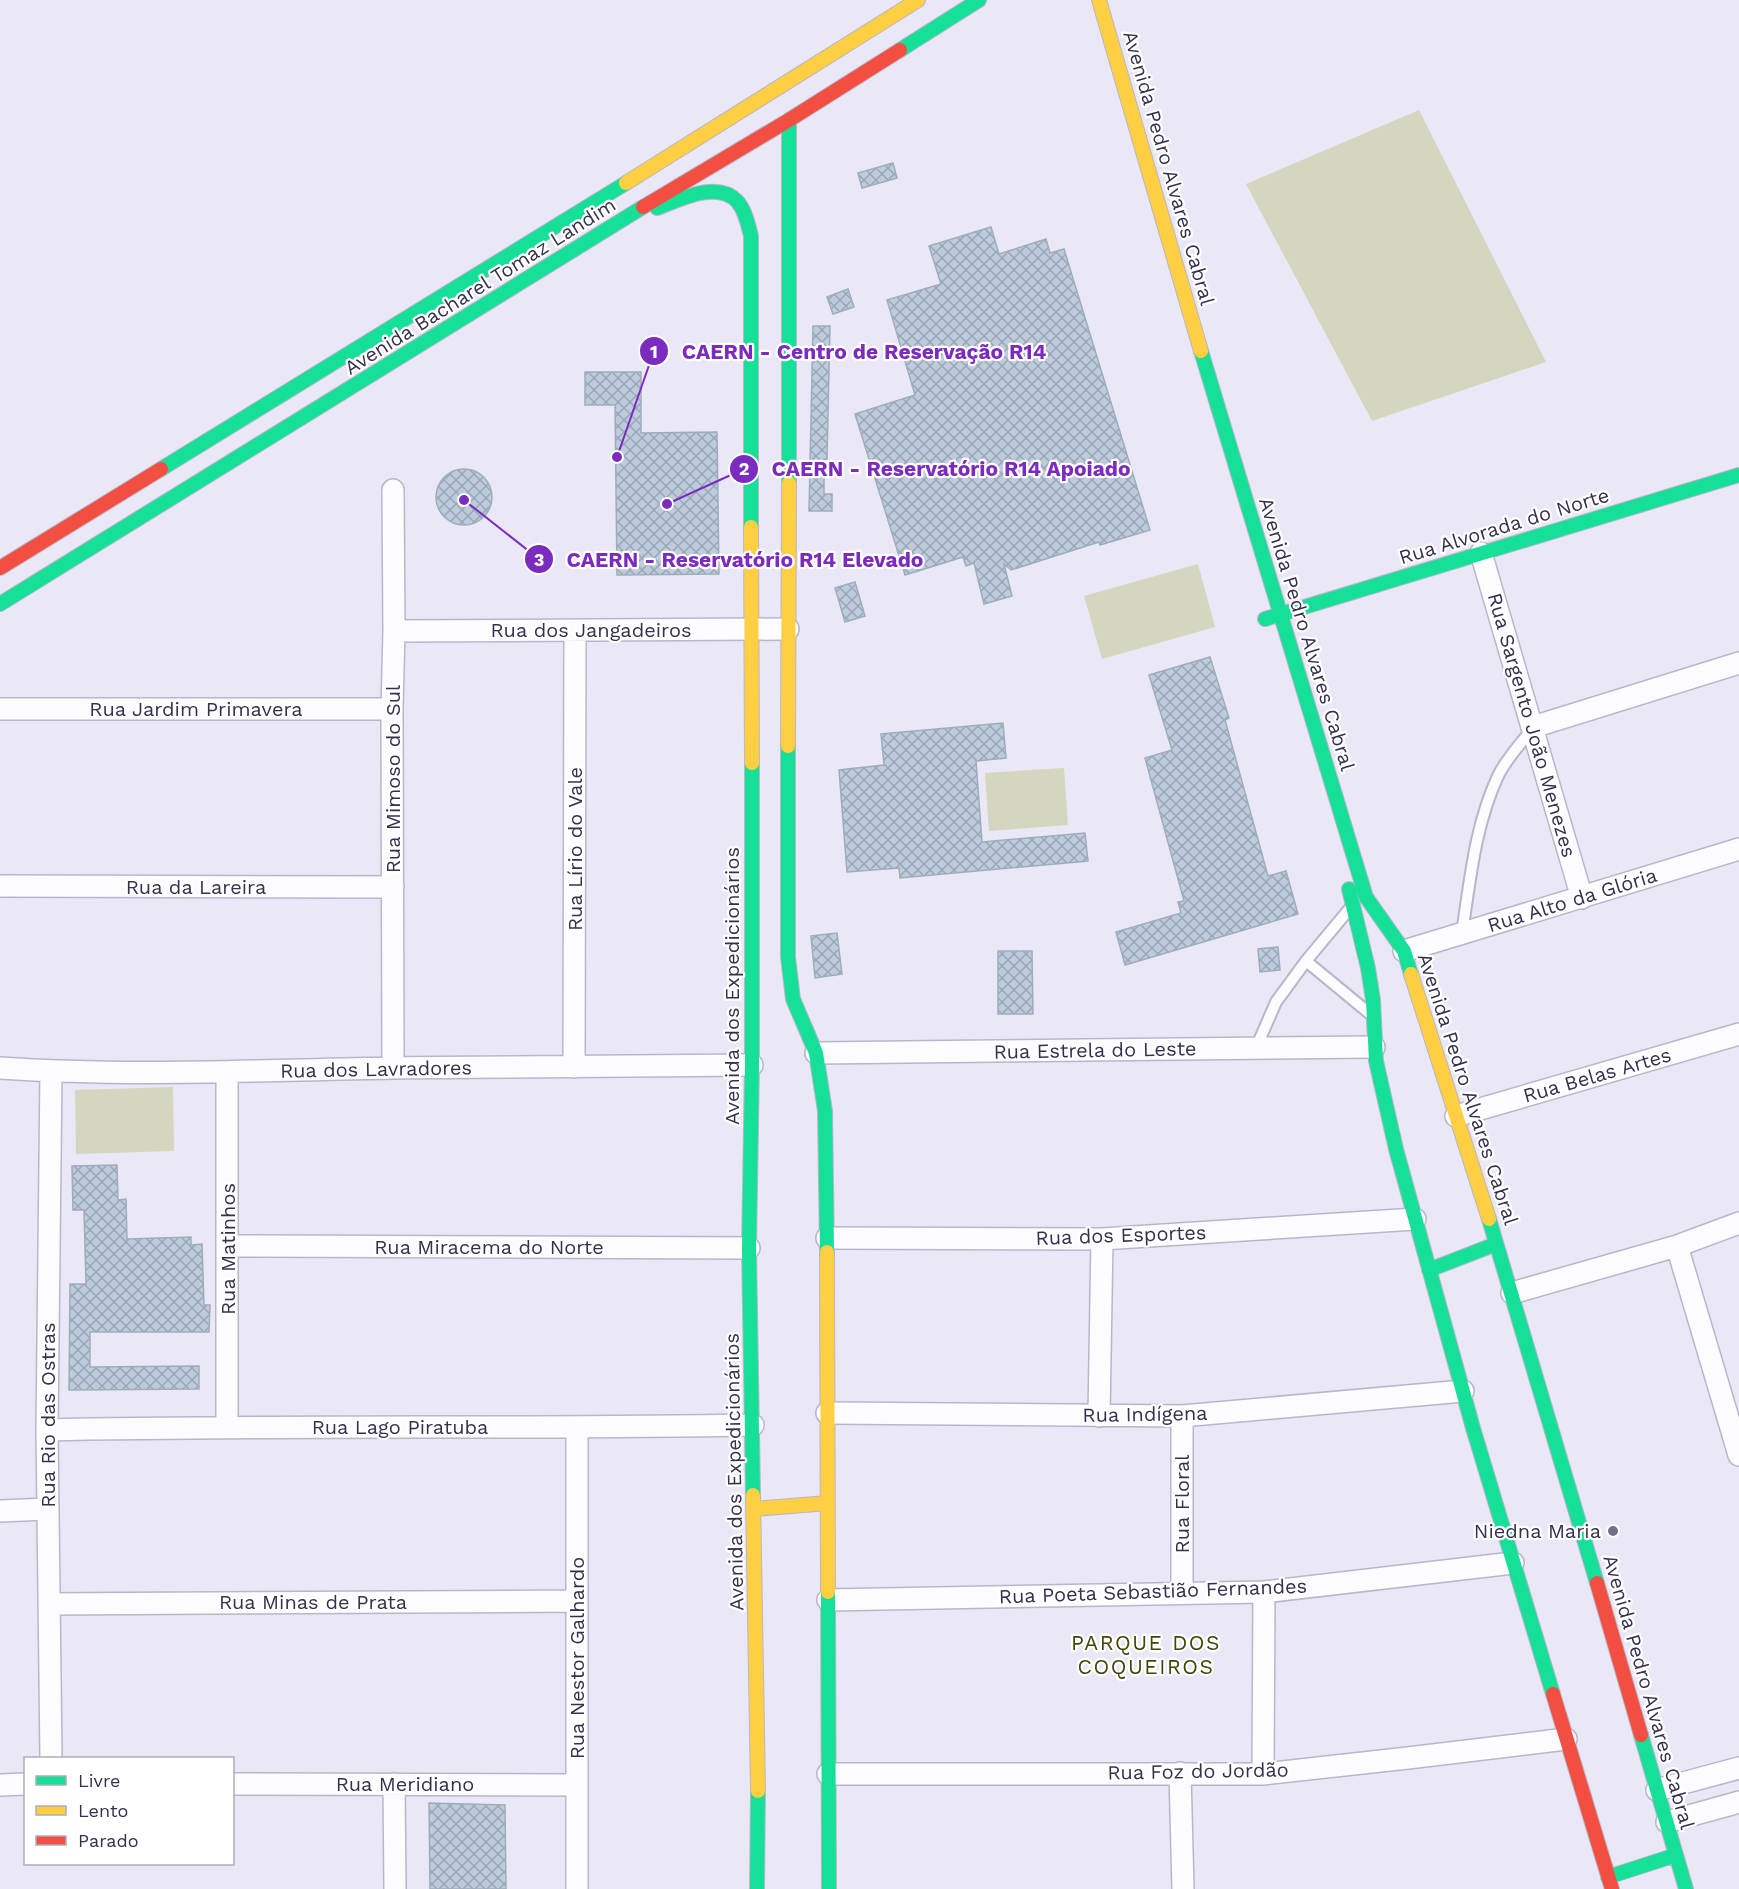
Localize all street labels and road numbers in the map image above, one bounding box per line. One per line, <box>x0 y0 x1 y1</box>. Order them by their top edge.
street label: Avenida Pedro Alvares Cabral <box>1118 28 1220 308</box>
street label: Avenida Bacharel Tomaz Landim <box>340 192 620 380</box>
street label: Rua Alvorada do Norte <box>1396 483 1612 569</box>
street label: Avenida Pedro Alvares Cabral <box>1254 495 1360 773</box>
street label: Rua Sargento João Menezes <box>1483 590 1581 860</box>
street label: Rua dos Jangadeiros <box>491 618 691 642</box>
street label: Rua Mimoso do Sul <box>381 685 405 873</box>
street label: Rua Jardim Primavera <box>89 697 303 721</box>
street label: Rua Lírio do Vale <box>563 767 587 931</box>
street label: Avenida dos Expedicionários <box>720 847 744 1125</box>
street label: Rua Alto da Glória <box>1484 863 1660 937</box>
street label: Rua da Lareira <box>126 875 266 899</box>
street label: Avenida Pedro Alvares Cabral <box>1413 950 1523 1228</box>
street label: Rua Estrela do Leste <box>993 1036 1197 1064</box>
street label: Rua Belas Artes <box>1520 1042 1674 1108</box>
street label: Rua dos Lavradores <box>280 1055 472 1083</box>
street label: Rua Matinhos <box>216 1183 240 1315</box>
street label: Rua dos Esportes <box>1035 1220 1207 1250</box>
street label: Rua Miracema do Norte <box>374 1235 604 1259</box>
street label: Rua Rio das Ostras <box>36 1322 60 1508</box>
street label: Avenida dos Expedicionários <box>720 1333 748 1611</box>
street label: Rua Indígena <box>1082 1401 1208 1427</box>
street label: Rua Lago Piratuba <box>312 1415 488 1439</box>
street label: Rua Floral <box>1170 1455 1194 1553</box>
street label: Avenida Pedro Alvares Cabral <box>1598 1552 1700 1832</box>
street label: Rua Nestor Galhardo <box>565 1557 589 1759</box>
street label: Rua Poeta Sebastião Fernandes <box>998 1574 1308 1608</box>
street label: Rua Minas de Prata <box>219 1590 407 1614</box>
street label: Rua Foz do Jordão <box>1107 1757 1289 1785</box>
street label: Rua Meridiano <box>336 1772 474 1796</box>

